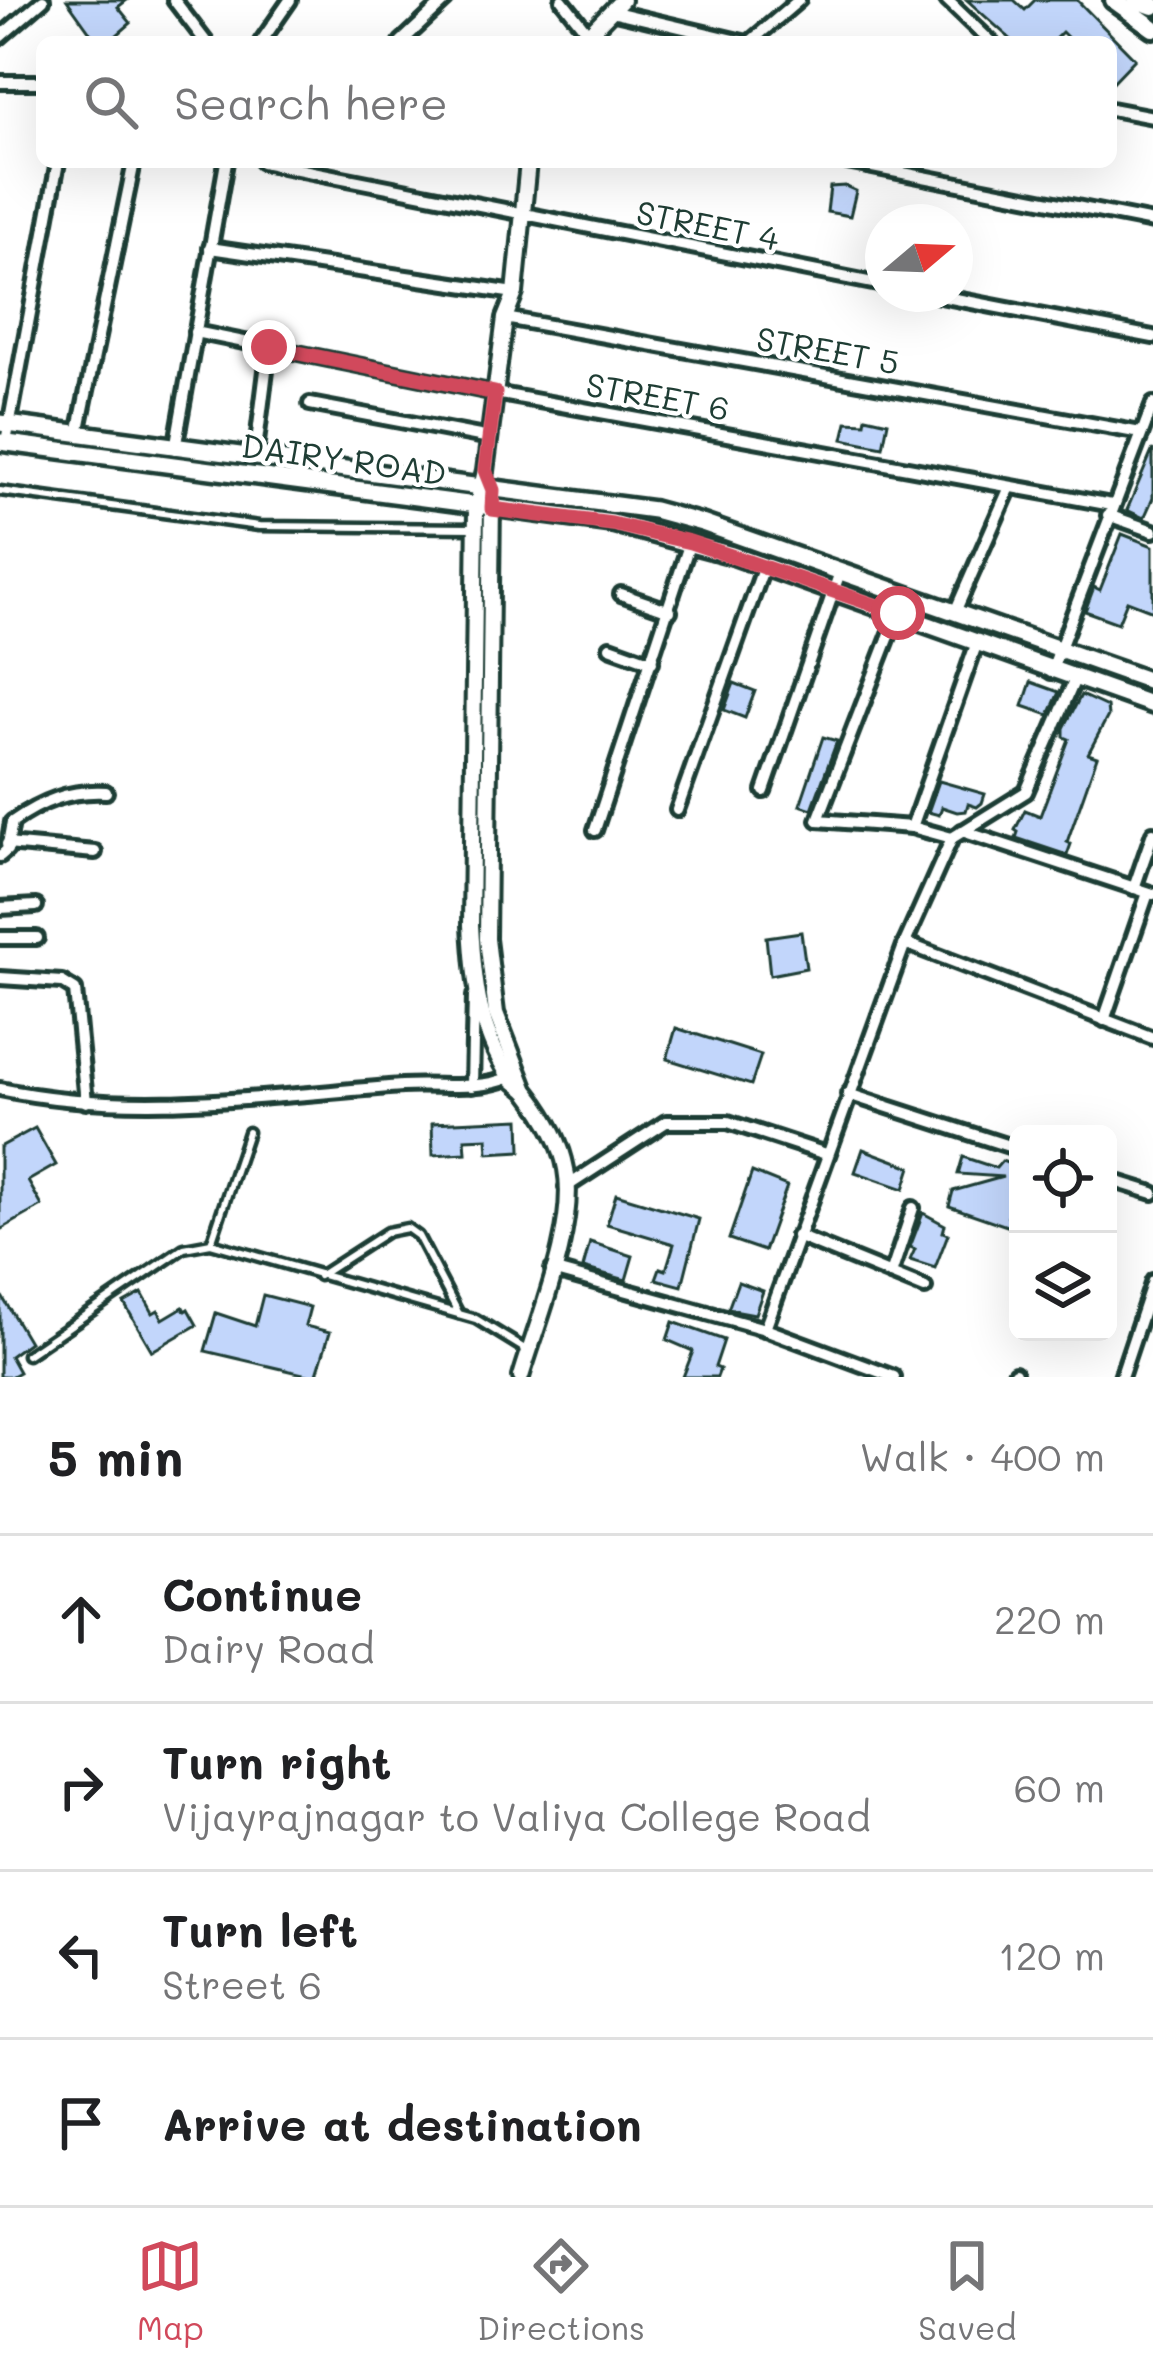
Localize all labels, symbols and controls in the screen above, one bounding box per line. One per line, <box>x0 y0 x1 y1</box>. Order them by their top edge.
search box <box>36 36 1117 168</box>
icon: search <box>78 69 144 135</box>
text: Search here <box>174 73 448 131</box>
street label: STREET 4 <box>633 189 784 259</box>
north arrow <box>865 204 973 312</box>
street label: STREET 5 <box>753 315 903 383</box>
route end <box>242 320 296 374</box>
street label: STREET 6 <box>583 361 733 429</box>
street label: DAIRY ROAD <box>239 422 449 494</box>
route start <box>871 586 925 640</box>
map controls <box>1009 1125 1117 1341</box>
button: locate <box>1009 1125 1117 1233</box>
button: layers <box>1009 1233 1117 1341</box>
text: 5 min <box>48 1422 183 1489</box>
text: Walk · 400 m <box>859 1430 1105 1481</box>
text: Continue <box>162 1564 362 1622</box>
icon: ahead <box>48 1586 114 1652</box>
text: 220 m <box>994 1593 1105 1644</box>
text: Dairy Road <box>162 1622 375 1673</box>
text: Turn right <box>162 1732 391 1790</box>
icon: right <box>48 1754 114 1820</box>
text: 60 m <box>1014 1761 1105 1812</box>
text: Vijayrajnagar to Valiya College Road <box>162 1790 871 1841</box>
text: Turn left <box>162 1900 358 1958</box>
icon: left <box>48 1922 114 1988</box>
text: 120 m <box>998 1929 1105 1980</box>
text: Street 6 <box>162 1958 322 2009</box>
icon: arrive <box>48 2090 114 2156</box>
text: Arrive at destination <box>162 2094 642 2152</box>
tab: Map <box>137 2233 204 2348</box>
tab: Directions <box>477 2233 645 2348</box>
tab: Saved <box>918 2233 1016 2348</box>

